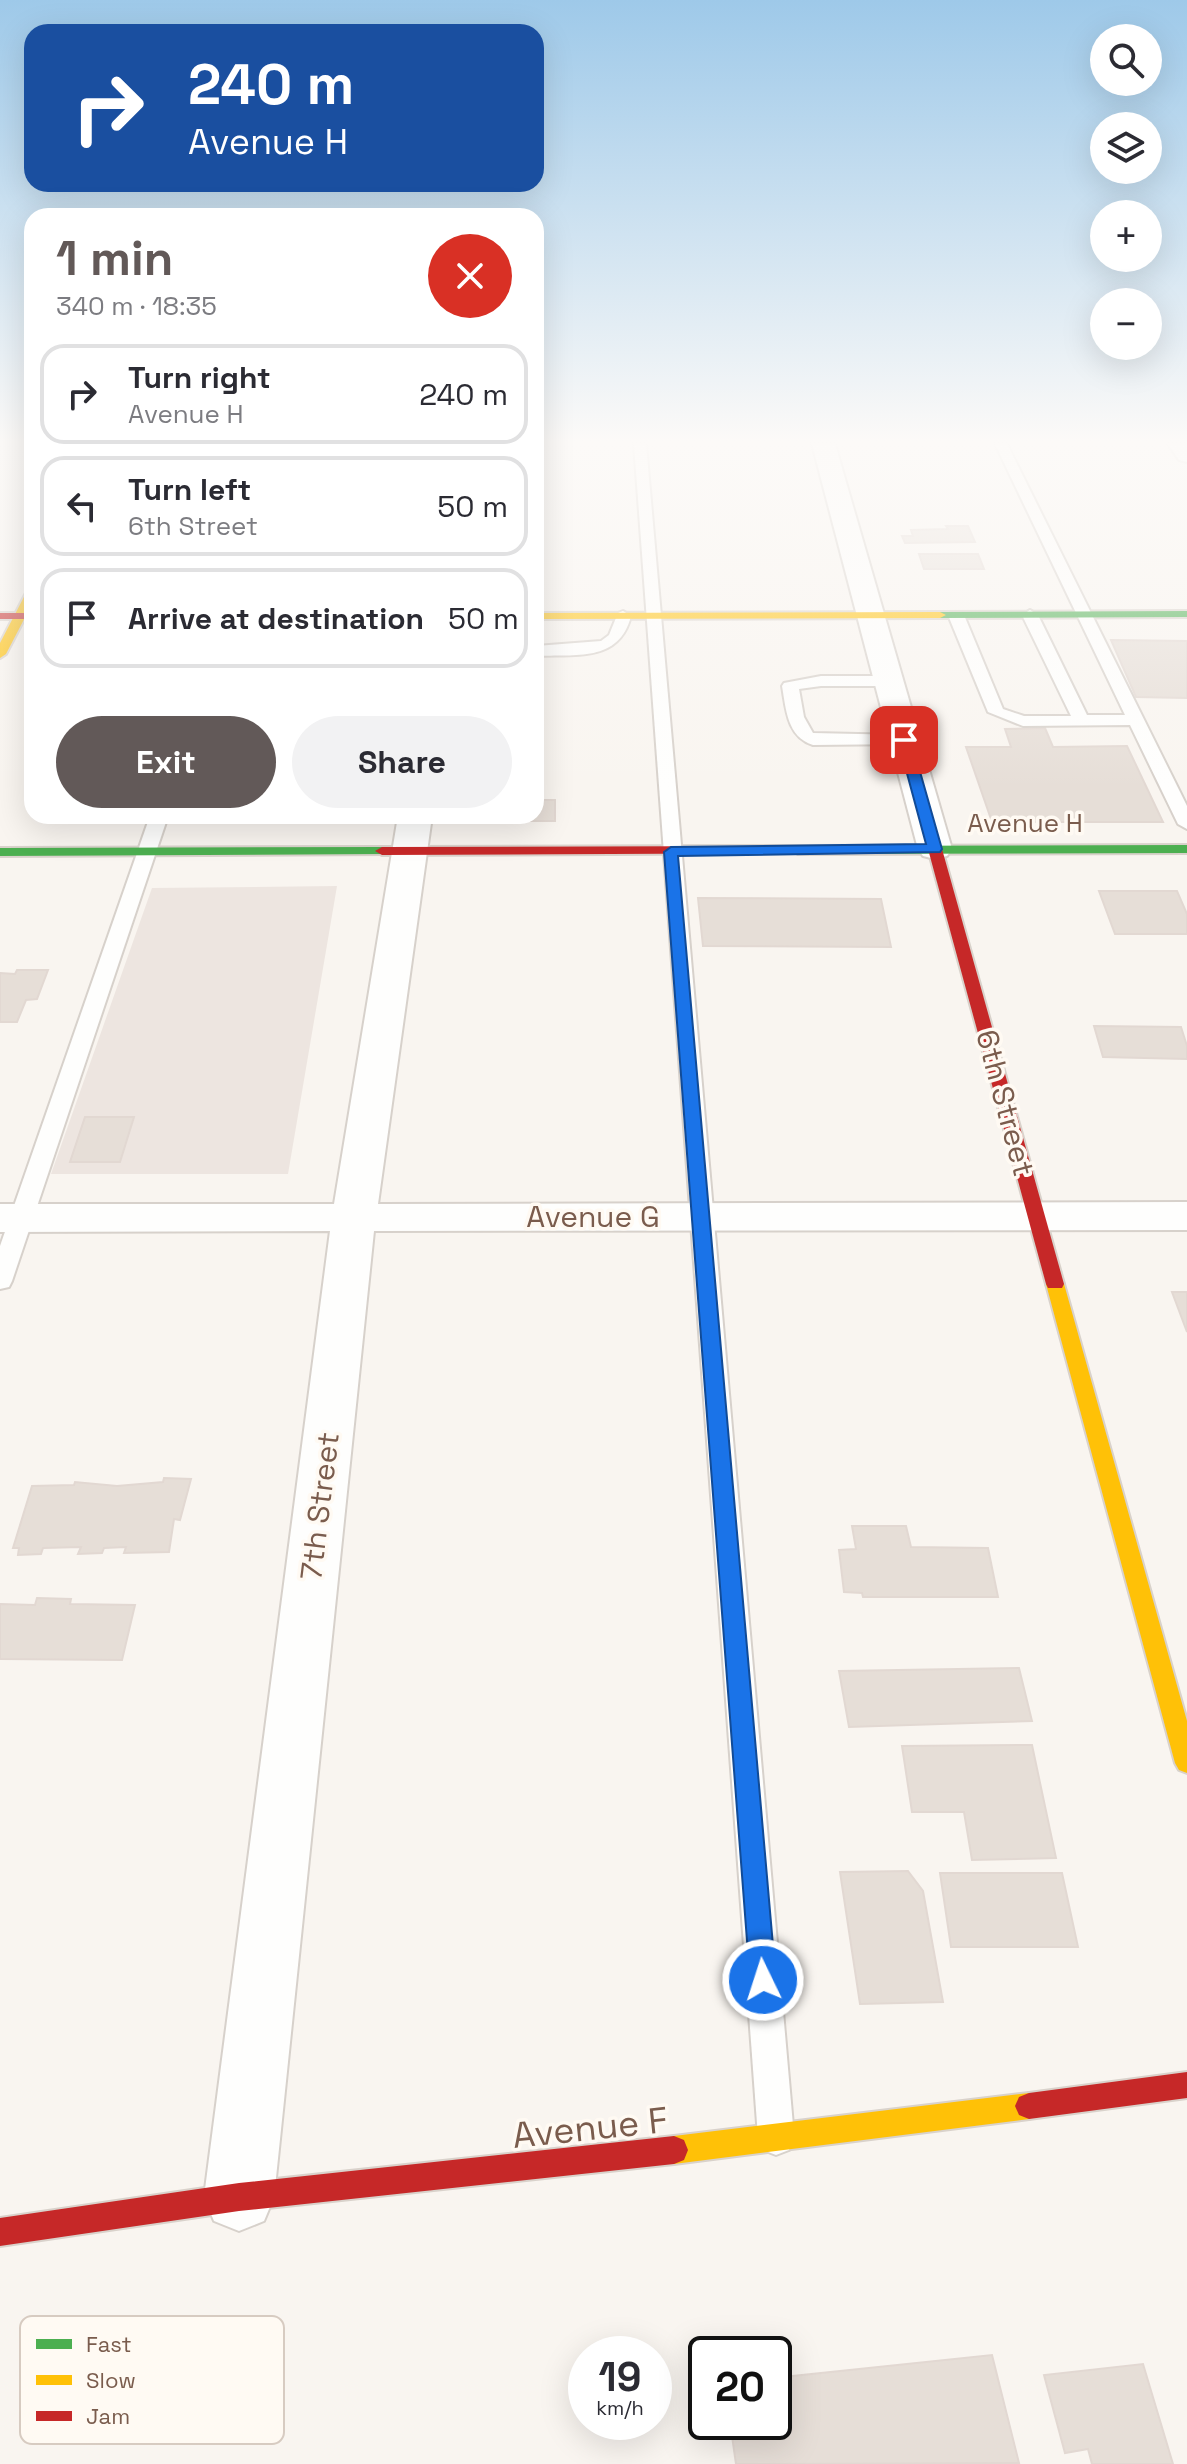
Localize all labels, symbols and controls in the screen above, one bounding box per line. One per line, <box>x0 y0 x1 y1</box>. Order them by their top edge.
map controls <box>1090 24 1162 360</box>
button: search <box>1090 24 1162 96</box>
text: 240 m <box>188 49 354 120</box>
icon: right <box>56 56 160 160</box>
button: layers <box>1090 112 1162 184</box>
text: Avenue H <box>188 119 348 165</box>
button: + <box>1090 200 1162 272</box>
text: 1 min <box>56 228 173 289</box>
button: close <box>428 234 512 318</box>
button: − <box>1090 288 1162 360</box>
text: 340 m · 18:35 <box>56 289 217 323</box>
text: Turn right <box>128 358 271 397</box>
icon: right <box>60 372 104 416</box>
text: 240 m <box>419 375 508 414</box>
text: Avenue H <box>128 397 244 431</box>
text: Turn left <box>128 470 251 509</box>
icon: left <box>60 484 104 528</box>
text: 50 m <box>437 487 508 526</box>
text: 6th Street <box>128 509 258 543</box>
icon: arrive <box>60 596 104 640</box>
text: Arrive at destination <box>128 599 424 638</box>
text: 50 m <box>448 599 519 638</box>
pin <box>870 706 938 774</box>
button: Exit <box>56 716 276 808</box>
button: Share <box>292 716 512 808</box>
icon: arrive <box>882 718 926 762</box>
street label: Avenue H <box>967 806 1083 840</box>
street label: 6th Street <box>967 1025 1044 1180</box>
street label: Avenue G <box>526 1197 660 1236</box>
street label: 7th Street <box>291 1430 348 1582</box>
position arrow <box>721 1938 805 2022</box>
street label: Avenue F <box>510 2097 670 2159</box>
legend <box>20 2316 284 2444</box>
text: Fast <box>86 2330 132 2358</box>
speed limit sign: 20 <box>688 2336 792 2440</box>
text: 19 <box>599 2352 641 2403</box>
text: Slow <box>86 2366 136 2394</box>
text: km/h <box>596 2395 644 2421</box>
text: Jam <box>86 2402 130 2430</box>

